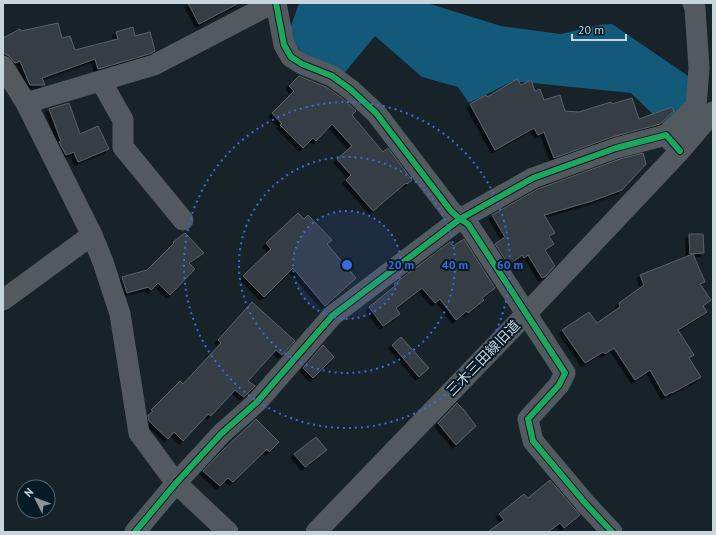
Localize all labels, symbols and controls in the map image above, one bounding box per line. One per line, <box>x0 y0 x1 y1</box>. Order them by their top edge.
scale bar <box>572 16 626 42</box>
text: 20 m <box>578 22 604 37</box>
text: 20 m <box>388 257 414 272</box>
text: 40 m <box>442 257 468 272</box>
text: 60 m <box>497 257 523 272</box>
centre of rings <box>340 258 354 272</box>
street label: 三木三田線旧道 <box>442 317 524 399</box>
north arrow <box>16 479 56 519</box>
text: N <box>21 485 36 500</box>

